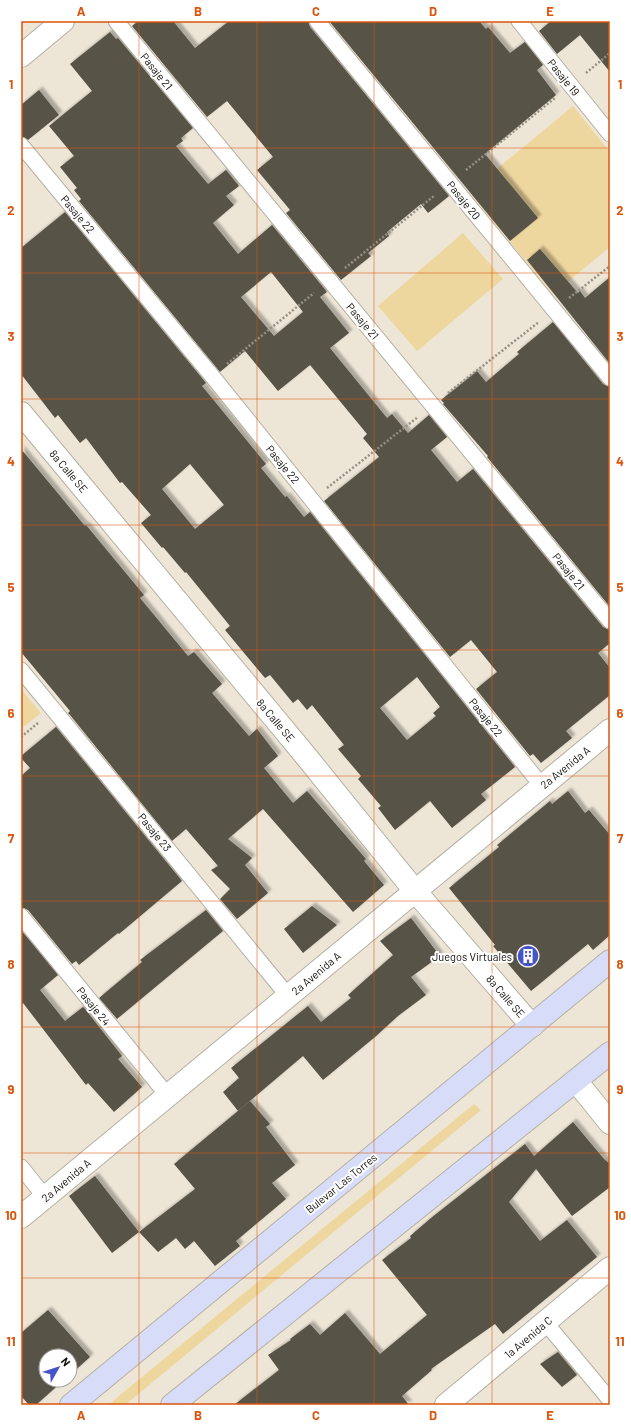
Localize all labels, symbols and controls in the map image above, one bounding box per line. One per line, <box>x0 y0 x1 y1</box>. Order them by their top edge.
text: A <box>77 3 86 19</box>
text: B <box>194 3 202 19</box>
text: C <box>312 3 320 19</box>
text: D <box>429 3 437 19</box>
text: E <box>546 3 554 19</box>
street label: Pasaje 21 <box>138 50 176 92</box>
street label: Pasaje 19 <box>545 56 583 98</box>
text: 1 <box>9 76 13 92</box>
text: 1 <box>618 76 622 92</box>
street label: Pasaje 20 <box>445 178 483 222</box>
street label: Pasaje 22 <box>58 192 98 236</box>
text: 2 <box>7 202 15 218</box>
text: 2 <box>616 202 624 218</box>
street label: Pasaje 21 <box>344 300 382 342</box>
text: 3 <box>7 328 15 344</box>
text: 3 <box>616 328 624 344</box>
street label: Pasaje 22 <box>264 442 302 486</box>
street label: 8a Calle SE <box>47 447 91 495</box>
text: 4 <box>7 453 15 469</box>
text: 4 <box>616 453 624 469</box>
street label: Pasaje 21 <box>550 550 588 592</box>
text: 5 <box>7 579 15 595</box>
text: 5 <box>616 579 624 595</box>
street label: Pasaje 22 <box>467 695 505 739</box>
street label: 8a Calle SE <box>254 696 298 744</box>
text: 6 <box>8 705 15 721</box>
text: 6 <box>617 705 624 721</box>
street label: 2a Avenida A <box>538 743 593 791</box>
street label: Pasaje 23 <box>136 810 174 854</box>
text: 7 <box>8 830 15 846</box>
text: 7 <box>617 830 624 846</box>
building icon: Juegos Virtuales <box>515 943 541 969</box>
street label: 2a Avenida A <box>289 948 343 997</box>
place label: Juegos Virtuales <box>432 950 512 963</box>
text: 8 <box>7 956 15 972</box>
text: 8 <box>616 956 624 972</box>
street label: 8a Calle SE <box>484 972 528 1020</box>
street label: Pasaje 24 <box>75 984 113 1028</box>
text: 9 <box>8 1081 15 1097</box>
text: 9 <box>617 1081 624 1097</box>
street label: Bulevar Las Torres <box>303 1150 379 1216</box>
street label: 2a Avenida A <box>39 1155 93 1204</box>
text: 10 <box>5 1207 17 1223</box>
text: 10 <box>614 1207 626 1223</box>
street label: 1a Avenida C <box>502 1313 554 1361</box>
text: 11 <box>6 1333 16 1349</box>
text: 11 <box>615 1333 625 1349</box>
north arrow <box>38 1348 78 1388</box>
text: N <box>59 1354 74 1368</box>
text: A <box>77 1407 86 1423</box>
text: B <box>194 1407 202 1423</box>
text: C <box>312 1407 320 1423</box>
text: D <box>429 1407 437 1423</box>
text: E <box>546 1407 554 1423</box>

